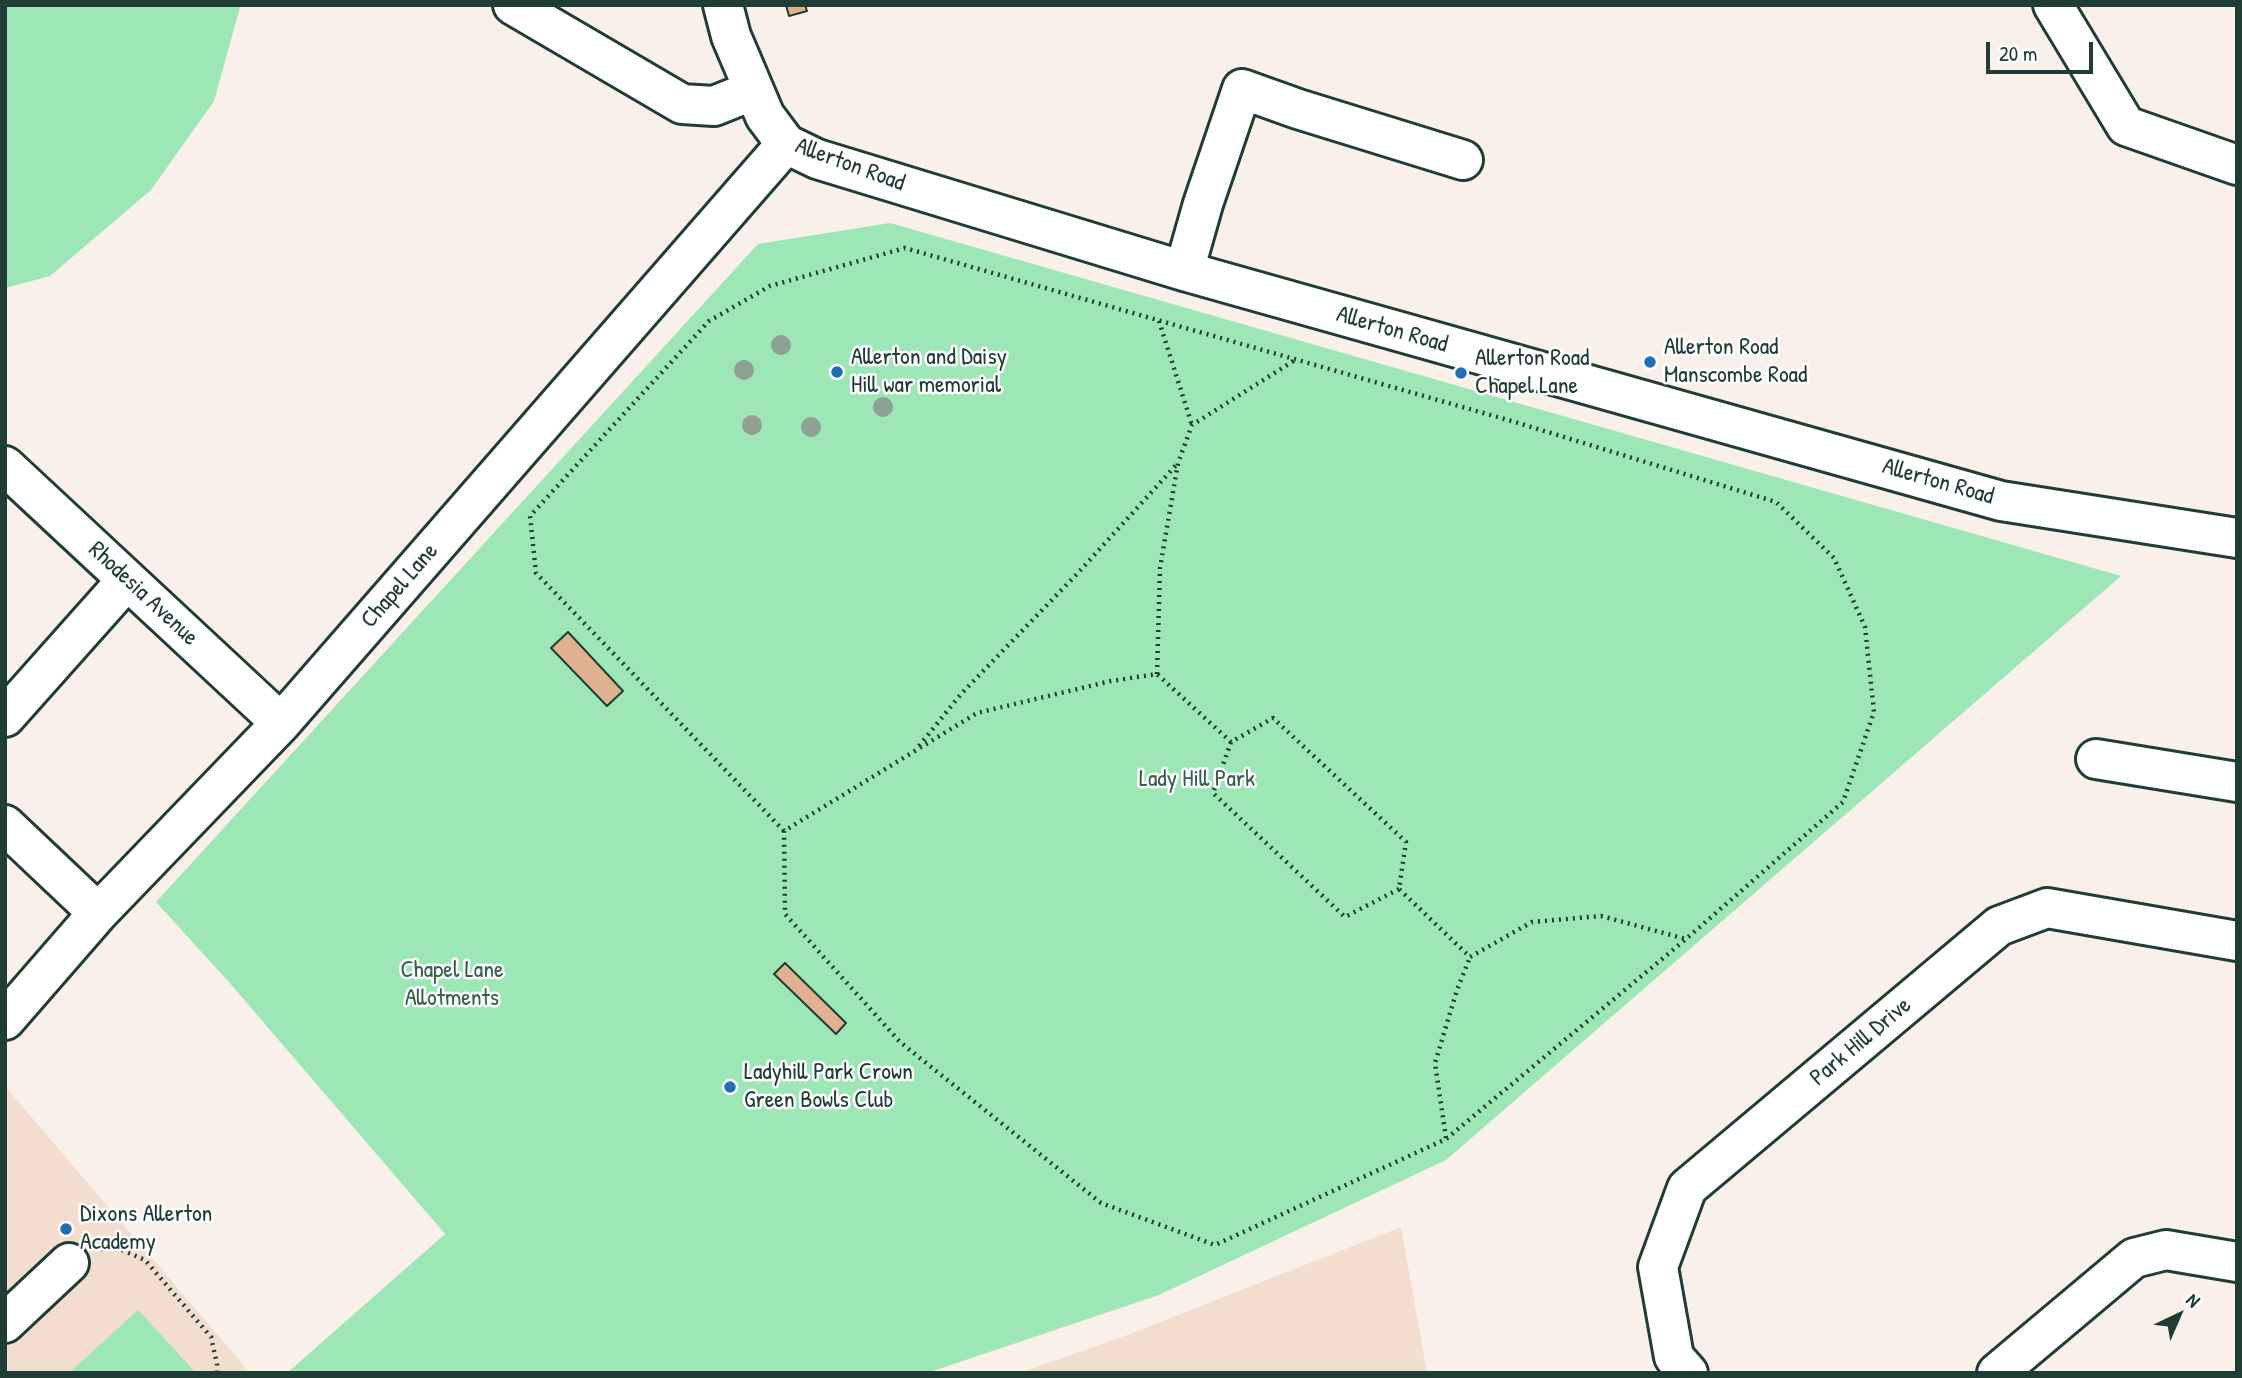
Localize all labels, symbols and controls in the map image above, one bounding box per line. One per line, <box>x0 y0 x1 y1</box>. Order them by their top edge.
scale bar <box>1990 28 2097 72</box>
text: 20 m <box>1999 39 2037 68</box>
street label: Allerton Road <box>791 132 909 198</box>
street label: Allerton Road <box>1333 300 1451 360</box>
place label: Allerton Road Manscombe Road <box>1664 334 1807 390</box>
place label: Allerton and Daisy Hill war memorial <box>851 344 1007 400</box>
place label: Allerton Road Chapel Lane <box>1475 345 1589 401</box>
marker: Allerton Road Manscombe Road <box>1642 354 1658 370</box>
marker: Allerton and Daisy Hill war memorial <box>829 364 845 380</box>
marker: Allerton Road Chapel Lane <box>1453 365 1469 381</box>
street label: Allerton Road <box>1879 452 1997 512</box>
street label: Rhodesia Avenue <box>82 536 204 652</box>
street label: Chapel Lane <box>355 538 445 634</box>
park label: Lady Hill Park <box>1139 766 1255 794</box>
park label: Chapel Lane Allotments <box>400 957 504 1013</box>
street label: Park Hill Drive <box>1805 991 1917 1093</box>
place label: Ladyhill Park Crown Green Bowls Club <box>744 1059 913 1115</box>
marker: Ladyhill Park Crown Green Bowls Club <box>722 1079 738 1095</box>
place label: Dixons Allerton Academy <box>80 1201 212 1257</box>
marker: Dixons Allerton Academy <box>58 1221 74 1237</box>
north arrow <box>2144 1280 2214 1350</box>
text: N <box>2181 1287 2206 1313</box>

